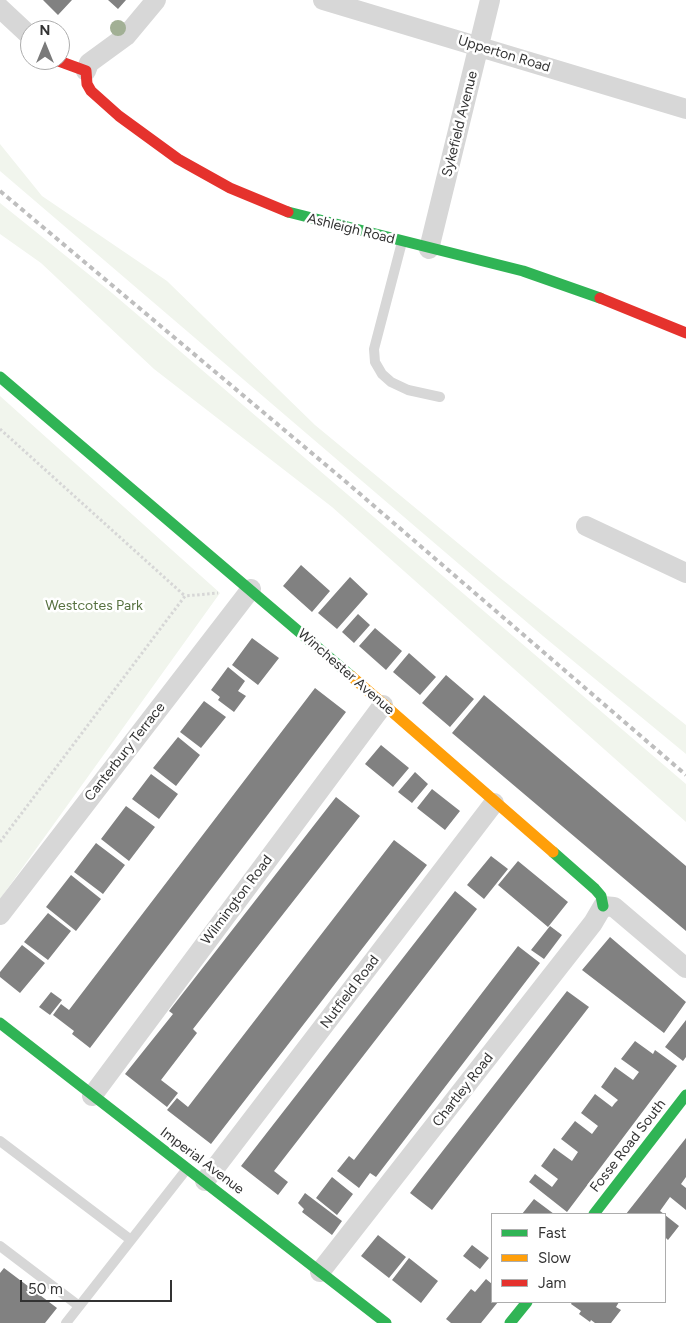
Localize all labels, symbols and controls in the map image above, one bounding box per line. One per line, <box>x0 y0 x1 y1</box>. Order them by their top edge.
north arrow <box>20 20 70 70</box>
text: N <box>40 22 50 39</box>
street label: Upperton Road <box>456 32 552 76</box>
street label: Sykefield Avenue <box>439 69 481 179</box>
street label: Ashleigh Road <box>306 210 396 248</box>
park label: Westcotes Park <box>45 598 143 614</box>
street label: Winchester Avenue <box>294 625 398 719</box>
street label: Canterbury Terrace <box>81 699 169 805</box>
street label: Wilmington Road <box>198 852 276 948</box>
street label: Nutfield Road <box>317 952 383 1032</box>
street label: Chartley Road <box>429 1050 497 1130</box>
street label: Fosse Road South <box>587 1096 669 1196</box>
street label: Imperial Avenue <box>157 1124 247 1198</box>
legend <box>491 1213 666 1303</box>
text: Fast <box>538 1224 566 1242</box>
text: Slow <box>538 1249 571 1267</box>
scale bar <box>22 1270 175 1302</box>
text: Jam <box>538 1274 566 1292</box>
text: 50 m <box>28 1280 63 1298</box>

